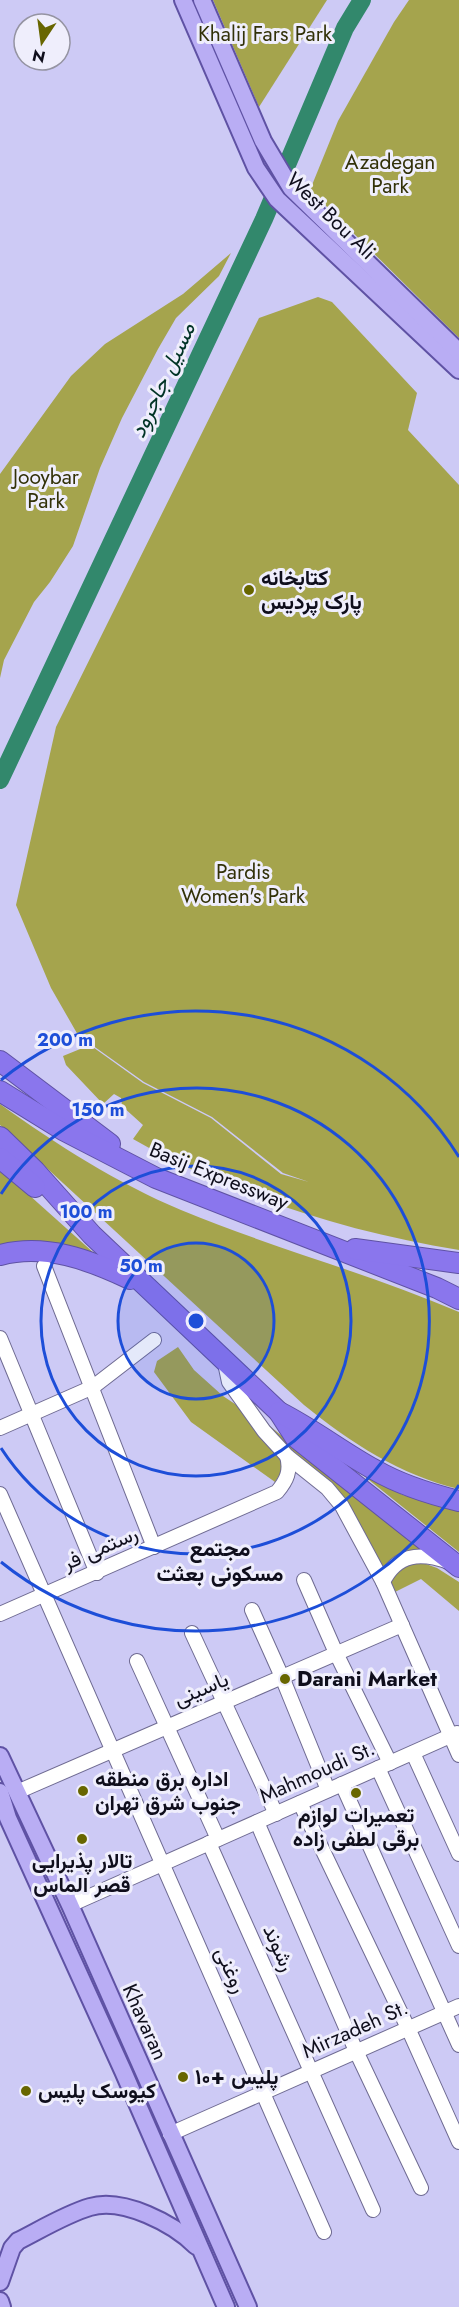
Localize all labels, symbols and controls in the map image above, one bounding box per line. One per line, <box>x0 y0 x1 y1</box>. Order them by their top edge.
north arrow <box>12 12 72 72</box>
park label: Khalij Fars Park <box>198 19 333 49</box>
text: N <box>30 43 48 69</box>
park label: Azadegan Park <box>345 147 435 201</box>
street label: West Bou Ali <box>279 165 383 267</box>
water label: مسیل جاجرود <box>121 317 203 443</box>
park label: Jooybar Park <box>10 462 80 516</box>
place label: کتابخانه پارک پردیس <box>261 563 362 617</box>
marker: کتابخانه پارک پردیس <box>242 583 256 597</box>
park label: Pardis Women's Park <box>181 857 306 911</box>
text: 200 m <box>37 1027 93 1053</box>
text: 150 m <box>72 1097 124 1123</box>
street label: Basij Expressway <box>145 1134 294 1218</box>
text: 100 m <box>59 1199 113 1225</box>
text: 50 m <box>119 1253 163 1279</box>
centre of rings <box>186 1311 206 1331</box>
street label: رستمی فر <box>57 1518 142 1578</box>
district label: مجتمع مسکونی بعثت <box>156 1532 284 1589</box>
street label: یاسینی <box>169 1664 233 1714</box>
place label: Darani Market <box>297 1664 437 1694</box>
marker: Darani Market <box>278 1672 292 1686</box>
street label: Mahmoudi St. <box>254 1733 380 1811</box>
place label: اداره برق منطقه جنوب شرق تهران <box>95 1764 241 1818</box>
marker: اداره برق منطقه جنوب شرق تهران <box>76 1784 90 1798</box>
marker: تعمیرات لوازم برقی لطفی زاده <box>349 1786 363 1800</box>
place label: تعمیرات لوازم برقی لطفی زاده <box>293 1800 419 1854</box>
marker: تالار پذیرایی قصر الماس <box>75 1832 89 1846</box>
place label: تالار پذیرایی قصر الماس <box>32 1846 132 1900</box>
street label: رشوند <box>255 1920 303 1976</box>
street label: روغنی <box>208 1942 254 1998</box>
street label: Khavaran <box>115 1979 175 2065</box>
street label: Mirzadeh St. <box>297 1992 413 2066</box>
place label: پلیس +۱۰ <box>195 2062 278 2092</box>
marker: پلیس +۱۰ <box>176 2070 190 2084</box>
place label: کیوسک پلیس <box>38 2076 156 2106</box>
marker: کیوسک پلیس <box>19 2084 33 2098</box>

